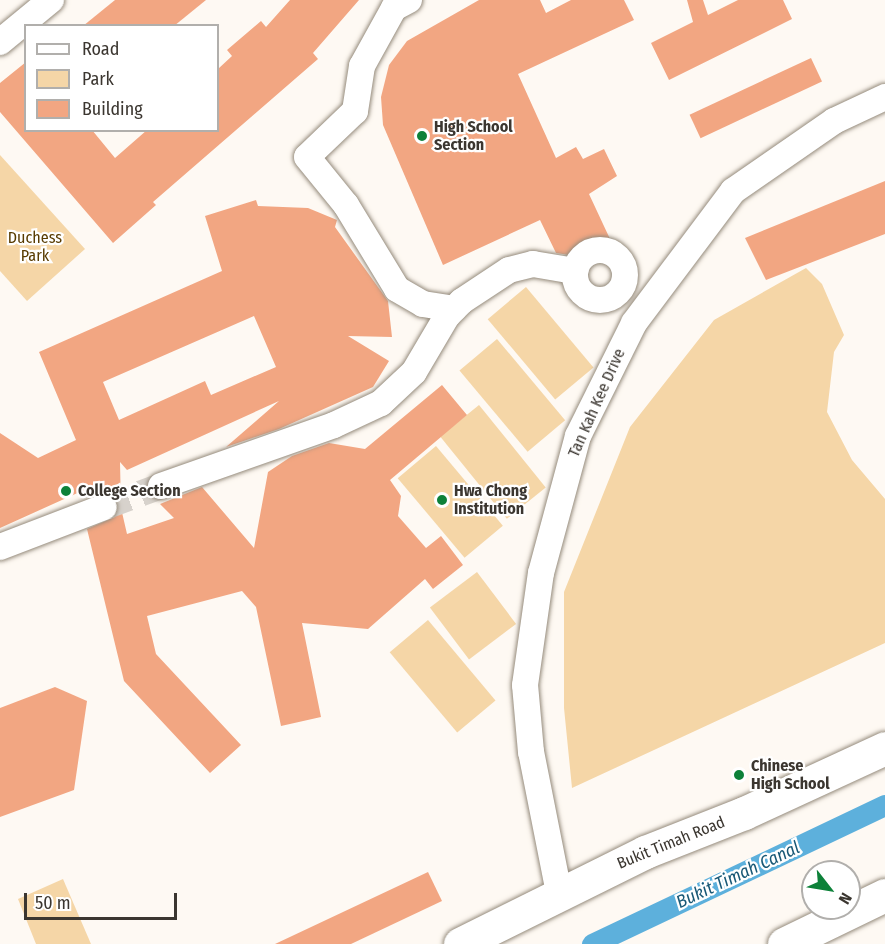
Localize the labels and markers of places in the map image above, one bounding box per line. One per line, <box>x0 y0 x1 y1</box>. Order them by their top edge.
place label: High School Section <box>434 117 513 155</box>
marker: High School Section <box>415 129 429 143</box>
place label: College Section <box>78 481 181 501</box>
place label: Hwa Chong Institution <box>454 481 527 519</box>
marker: College Section <box>59 484 73 498</box>
marker: Hwa Chong Institution <box>435 493 449 507</box>
place label: Chinese High School <box>751 756 830 794</box>
marker: Chinese High School <box>732 768 746 782</box>

